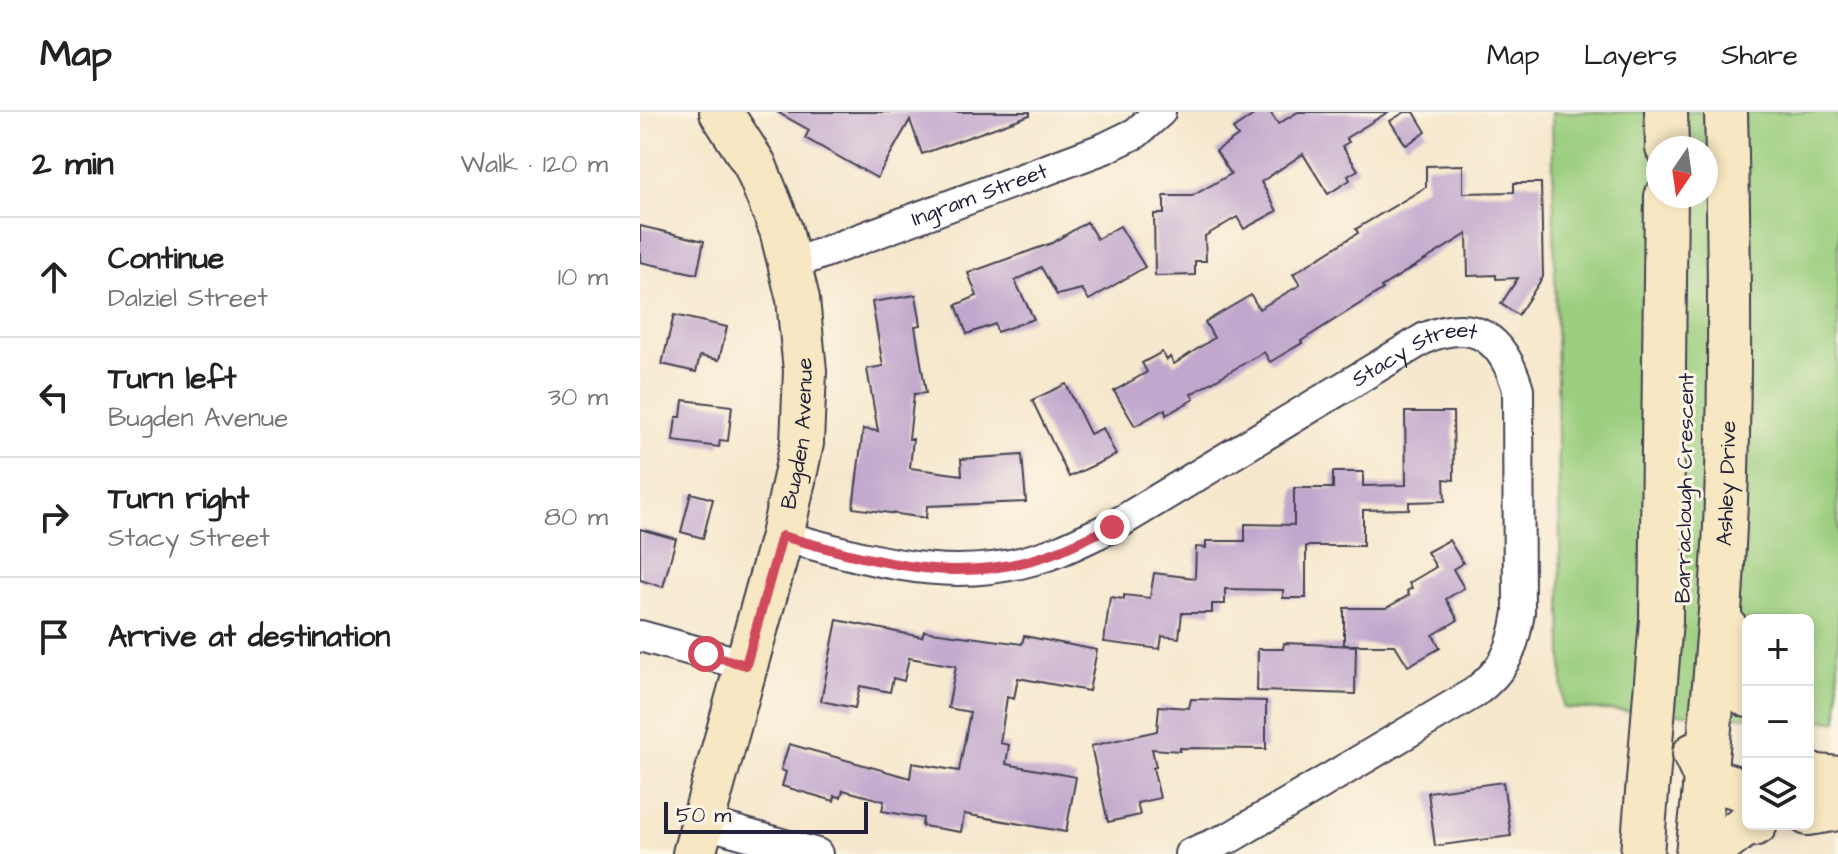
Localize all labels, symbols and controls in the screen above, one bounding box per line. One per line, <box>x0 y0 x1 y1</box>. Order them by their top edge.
text: Map <box>40 29 112 81</box>
text: Map <box>1487 36 1540 75</box>
text: Layers <box>1584 36 1677 75</box>
text: Share <box>1721 36 1798 75</box>
north arrow <box>1646 136 1718 208</box>
text: 2 min <box>32 140 114 188</box>
text: Walk · 120 m <box>461 146 608 182</box>
street label: Ingram Street <box>907 155 1052 234</box>
text: Continue <box>108 238 224 280</box>
icon: ahead <box>32 255 76 299</box>
text: 10 m <box>558 259 608 295</box>
text: Dalziel Street <box>108 280 268 316</box>
street label: Stacy Street <box>1346 314 1481 394</box>
street label: Bugden Avenue <box>773 356 821 512</box>
text: Turn left <box>108 358 236 400</box>
street label: Barraclough Crescent <box>1667 372 1704 604</box>
icon: left <box>32 375 76 419</box>
text: 30 m <box>548 379 608 415</box>
text: Bugden Avenue <box>108 400 288 436</box>
street label: Ashley Drive <box>1709 420 1744 547</box>
text: Turn right <box>108 478 249 520</box>
icon: right <box>32 495 76 539</box>
text: 80 m <box>544 499 608 535</box>
route end <box>1094 509 1130 545</box>
text: Stacy Street <box>108 520 270 556</box>
map controls <box>1742 614 1814 830</box>
button: + <box>1742 614 1814 686</box>
icon: arrive <box>32 615 76 659</box>
text: Arrive at destination <box>108 616 390 658</box>
route start <box>688 636 724 672</box>
button: − <box>1742 686 1814 758</box>
button: layers <box>1742 758 1814 830</box>
scale bar <box>664 798 868 834</box>
text: 50 m <box>676 800 731 831</box>

